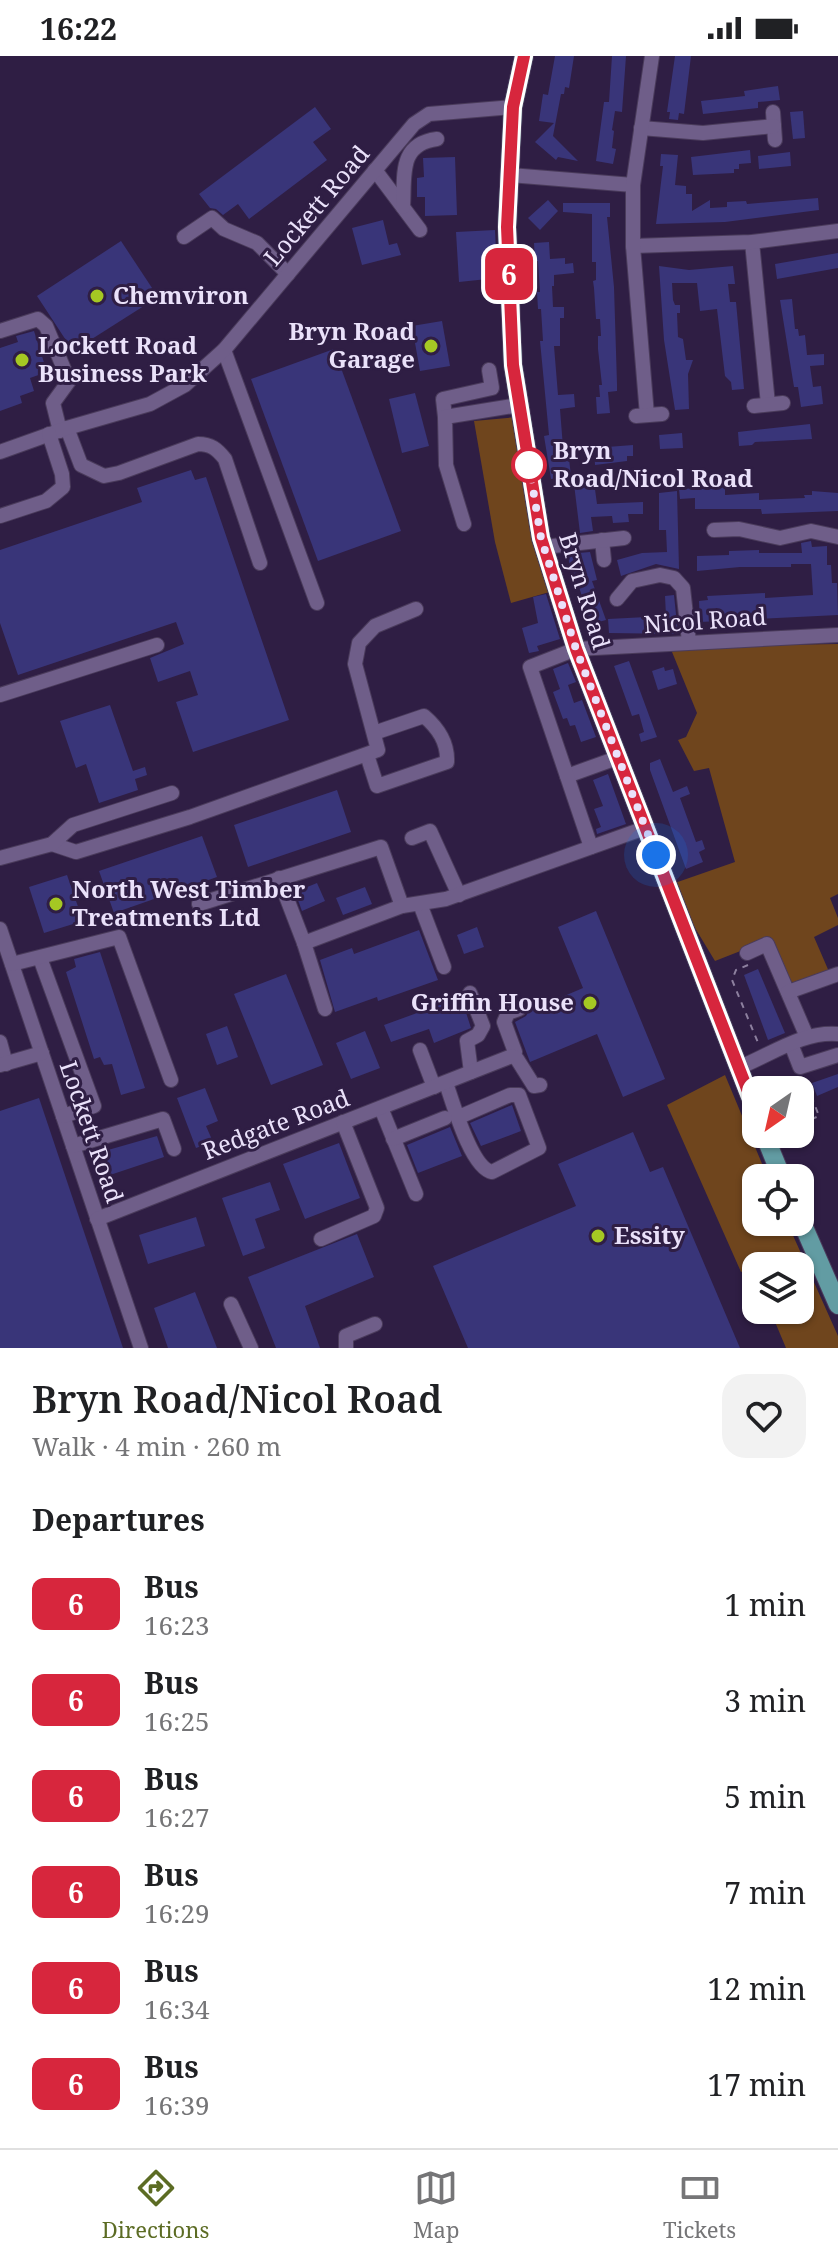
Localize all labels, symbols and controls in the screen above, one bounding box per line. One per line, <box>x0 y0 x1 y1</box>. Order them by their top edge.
text: 16:22 <box>40 8 117 49</box>
street label: Lockett Road <box>256 138 376 272</box>
line badge: 6 <box>483 248 535 300</box>
text: 6 <box>501 255 517 293</box>
place label: Chemviron <box>113 278 249 311</box>
marker: Chemviron <box>88 287 106 305</box>
place label: Bryn Road Garage <box>288 314 415 375</box>
place label: Lockett Road Business Park <box>38 328 207 389</box>
marker: Bryn Road Garage <box>422 337 440 355</box>
marker: Lockett Road Business Park <box>13 351 31 369</box>
place label: Bryn Road/Nicol Road <box>553 433 753 494</box>
marker: Bryn Road/Nicol Road <box>512 448 546 482</box>
street label: Bryn Road <box>552 528 619 653</box>
street label: Nicol Road <box>642 599 768 640</box>
your location <box>636 835 676 875</box>
place label: North West Timber Treatments Ltd <box>72 872 306 933</box>
marker: North West Timber Treatments Ltd <box>47 895 65 913</box>
place label: Griffin House <box>411 985 574 1018</box>
marker: Griffin House <box>581 994 599 1012</box>
street label: Lockett Road <box>53 1056 132 1207</box>
north arrow <box>742 1076 814 1148</box>
map controls <box>742 1076 814 1324</box>
street label: Redgate Road <box>197 1080 354 1167</box>
button: locate <box>742 1164 814 1236</box>
place label: Essity <box>614 1218 685 1251</box>
marker: Essity <box>589 1227 607 1245</box>
button: layers <box>742 1252 814 1324</box>
text: Bryn Road/Nicol Road <box>32 1372 443 1424</box>
button: heart <box>722 1374 806 1458</box>
text: Walk · 4 min · 260 m <box>32 1428 281 1464</box>
text: Departures <box>32 1499 205 1540</box>
text: Bus <box>144 1566 199 1607</box>
text: 1 min <box>724 1584 806 1625</box>
text: 6 <box>68 1585 84 1623</box>
text: 16:23 <box>144 1607 210 1643</box>
text: Bus <box>144 1662 199 1703</box>
text: 3 min <box>724 1680 806 1721</box>
text: 6 <box>68 1681 84 1719</box>
text: 16:25 <box>144 1703 210 1739</box>
text: Bus <box>144 1758 199 1799</box>
text: 5 min <box>724 1776 806 1817</box>
text: 6 <box>68 1777 84 1815</box>
text: 16:27 <box>144 1799 210 1835</box>
text: Bus <box>144 1854 199 1895</box>
text: 7 min <box>724 1872 806 1913</box>
text: 6 <box>68 1873 84 1911</box>
text: 16:29 <box>144 1895 210 1931</box>
text: Bus <box>144 1950 199 1991</box>
text: 12 min <box>707 1968 806 2009</box>
text: 6 <box>68 1969 84 2007</box>
text: 16:34 <box>144 1991 210 2027</box>
text: Bus <box>144 2046 199 2087</box>
text: 17 min <box>707 2064 806 2105</box>
text: 6 <box>68 2065 84 2103</box>
text: 16:39 <box>144 2087 210 2123</box>
tab: Directions <box>102 2166 209 2244</box>
tab: Map <box>413 2166 459 2244</box>
tab: Tickets <box>663 2166 736 2244</box>

